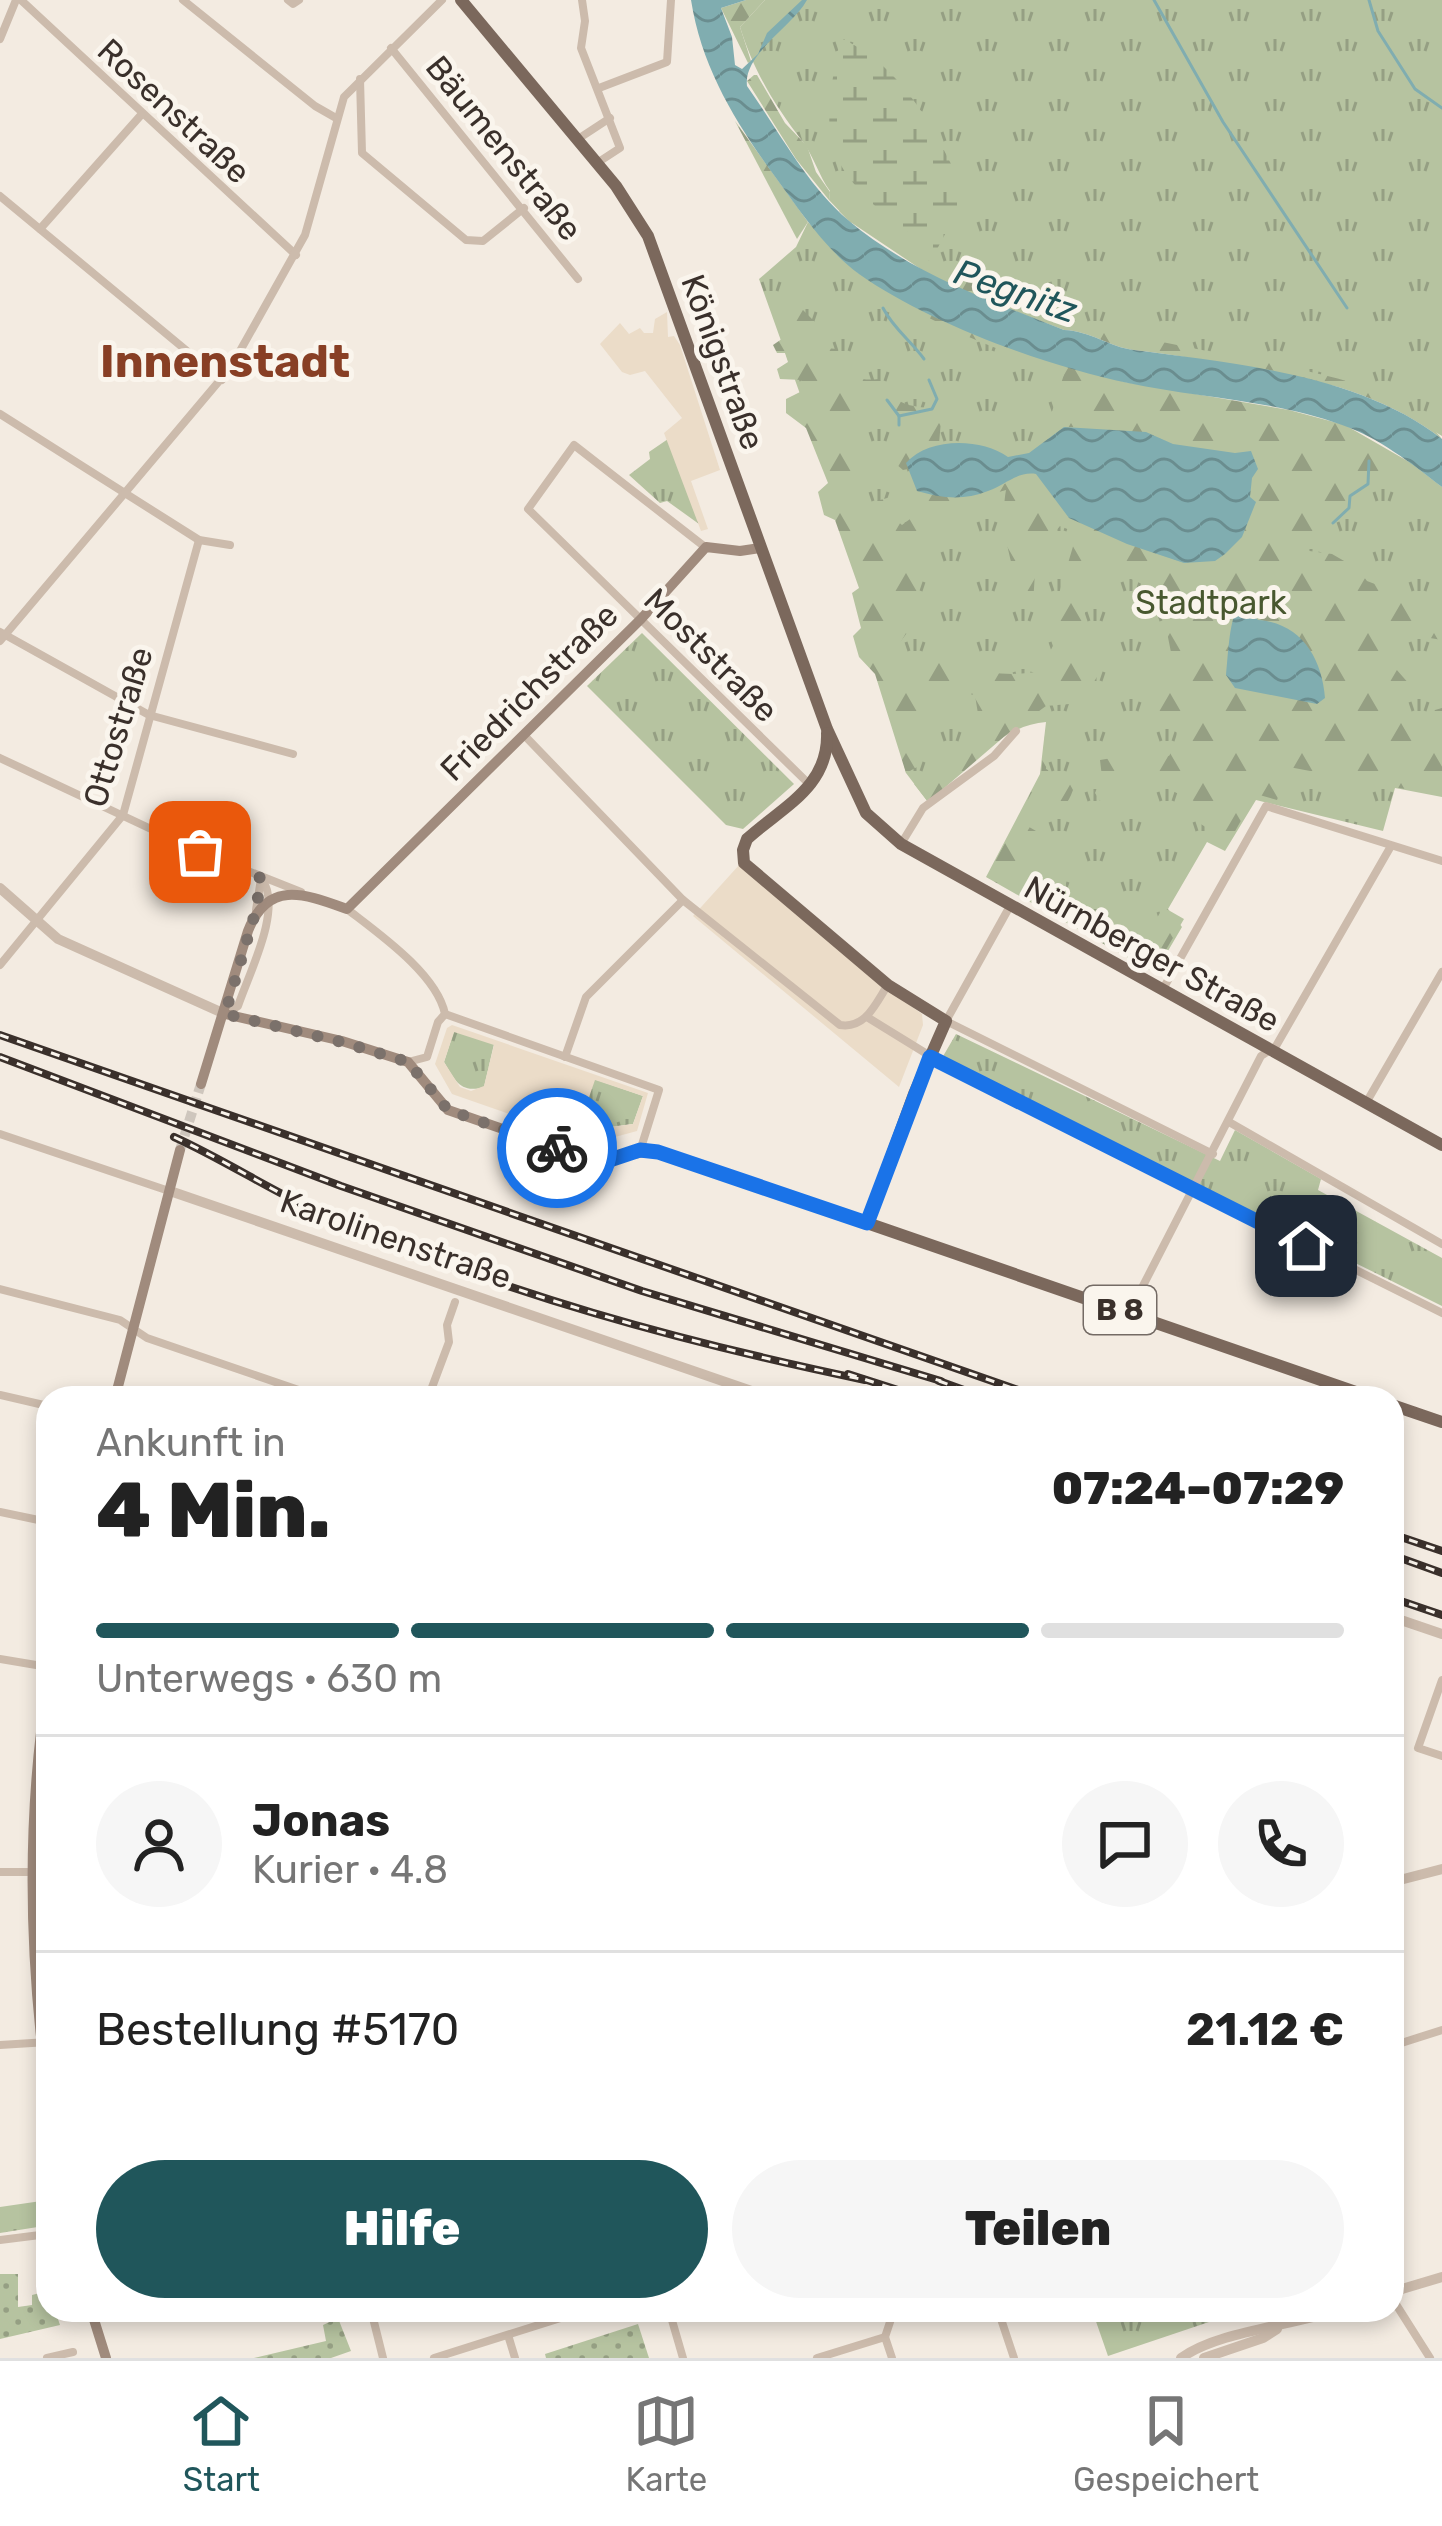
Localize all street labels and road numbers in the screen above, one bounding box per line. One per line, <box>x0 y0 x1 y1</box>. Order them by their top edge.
street label: Rosenstraße <box>90 31 258 191</box>
street label: Bäumenstraße <box>418 48 590 248</box>
street label: Königstraße <box>673 269 773 455</box>
street label: Moststraße <box>636 580 786 730</box>
street label: Friedrichstraße <box>432 595 626 789</box>
street label: Ottostraße <box>75 642 161 812</box>
street label: Nürnberger Straße <box>1018 868 1286 1040</box>
street label: Karolinenstraße <box>275 1181 517 1297</box>
road number: B 8 <box>1084 1286 1156 1334</box>

